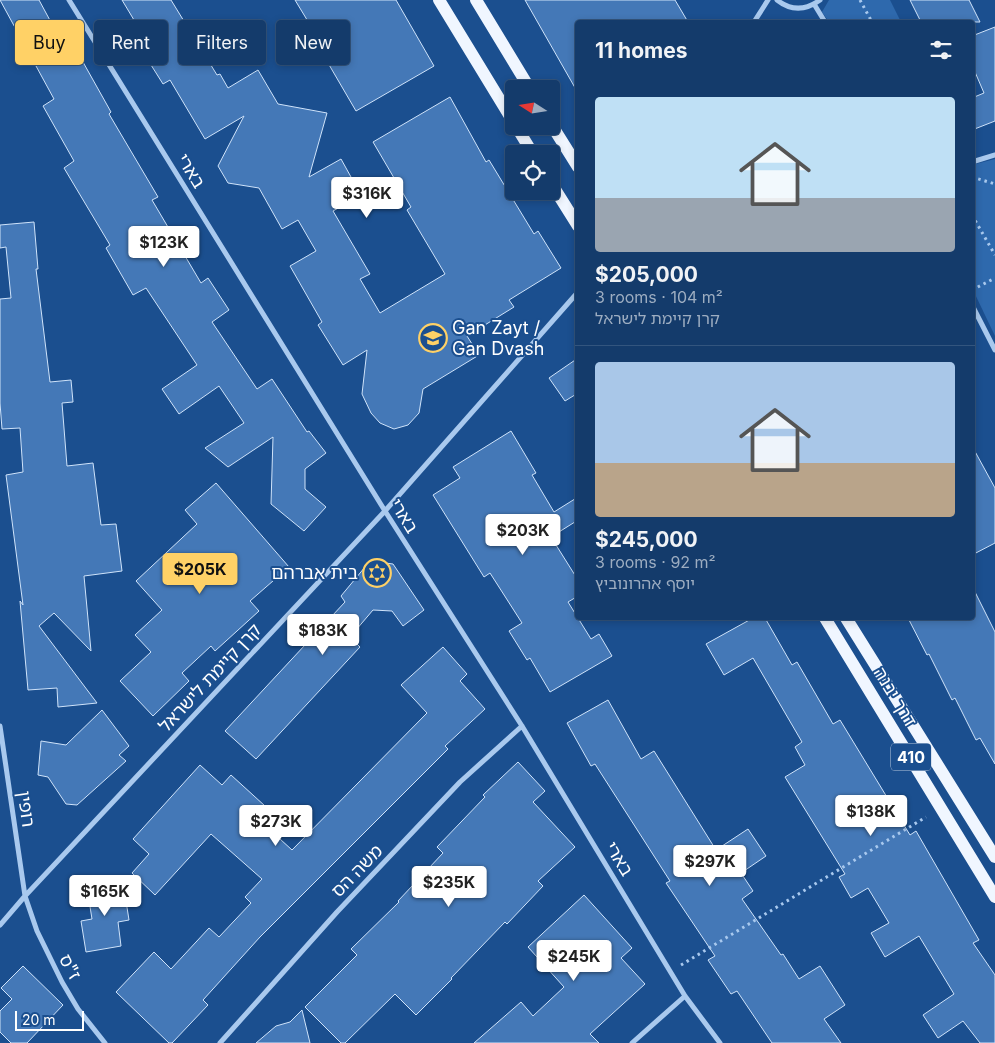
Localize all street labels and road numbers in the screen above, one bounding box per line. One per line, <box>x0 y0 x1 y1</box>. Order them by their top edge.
street label: בארי <box>173 150 210 192</box>
street label: בארי <box>386 495 423 537</box>
street label: קרן קיימת לישראל <box>154 619 265 736</box>
street label: דרך יבנה <box>870 663 921 731</box>
road number: 410 <box>891 744 931 770</box>
street label: רופין <box>14 789 39 828</box>
street label: בארי <box>601 838 638 880</box>
street label: משה הס <box>327 840 387 901</box>
street label: ז"ס <box>55 950 86 983</box>

